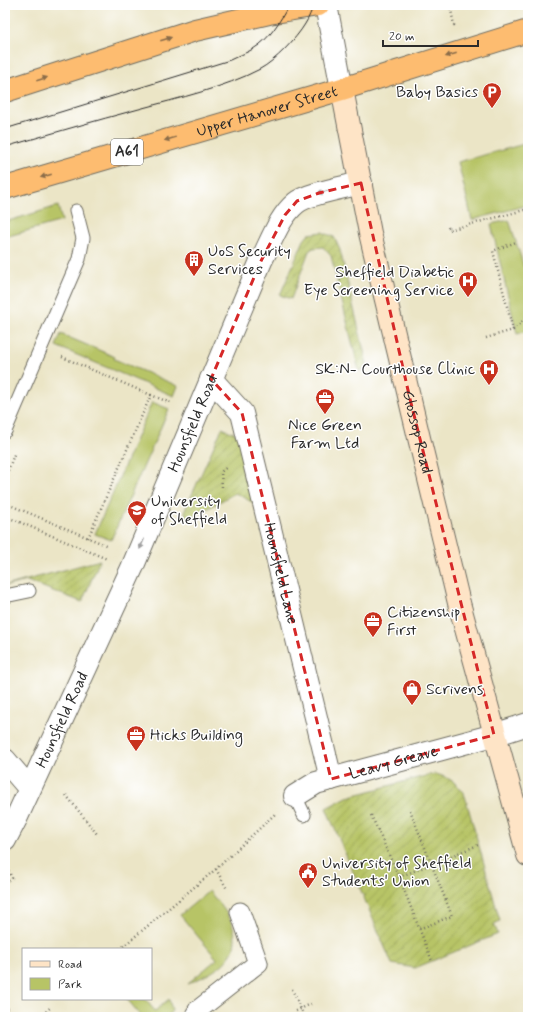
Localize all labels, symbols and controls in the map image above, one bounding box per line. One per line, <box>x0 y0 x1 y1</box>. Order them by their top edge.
scale bar <box>383 22 478 48</box>
text: 20 m <box>389 29 415 45</box>
one-way arrow <box>160 36 172 42</box>
one-way arrow <box>444 52 456 58</box>
one-way arrow <box>37 76 49 82</box>
street label: Upper Hanover Street <box>194 80 340 142</box>
parking icon: Baby Basics <box>481 81 503 109</box>
place label: Baby Basics <box>396 82 478 103</box>
one-way arrow <box>164 136 176 142</box>
road number: A61 <box>111 139 143 165</box>
one-way arrow <box>40 173 52 179</box>
one-way arrow <box>317 190 329 196</box>
place label: UoS Security Services <box>208 241 291 280</box>
building icon: UoS Security Services <box>183 249 205 277</box>
place label: Sheffield Diabetic Eye Screening Service <box>304 262 454 301</box>
hospital icon: Sheffield Diabetic Eye Screening Service <box>457 270 479 298</box>
hospital icon: SK:N- Courthouse Clinic <box>478 358 500 386</box>
place label: SK:N- Courthouse Clinic <box>315 359 475 380</box>
street label: Hounsfield Road <box>163 372 222 475</box>
office icon: Nice Green Farm Ltd <box>314 387 336 415</box>
street label: Glossop Road <box>397 388 438 476</box>
place label: Nice Green Farm Ltd <box>288 415 362 454</box>
place label: University of Sheffield <box>151 491 227 530</box>
school or university icon: University of Sheffield <box>126 499 148 527</box>
street label: Hounsfield Lane <box>259 520 303 626</box>
one-way arrow <box>138 539 144 551</box>
place label: Citizenship First <box>387 602 461 641</box>
office icon: Citizenship First <box>362 610 384 638</box>
street label: Hounsfield Road <box>31 668 93 771</box>
shop icon: Scrivens <box>401 678 423 706</box>
place label: Scrivens <box>426 679 483 700</box>
office icon: Hicks Building <box>125 724 147 752</box>
place label: Hicks Building <box>150 725 243 747</box>
street label: Leavy Greave <box>347 740 441 784</box>
place label: University of Sheffield Students' Union <box>322 853 471 892</box>
public building icon: University of Sheffield Students' Union <box>297 861 319 889</box>
legend <box>22 948 152 1000</box>
text: Road <box>58 957 82 973</box>
text: Park <box>58 977 82 993</box>

